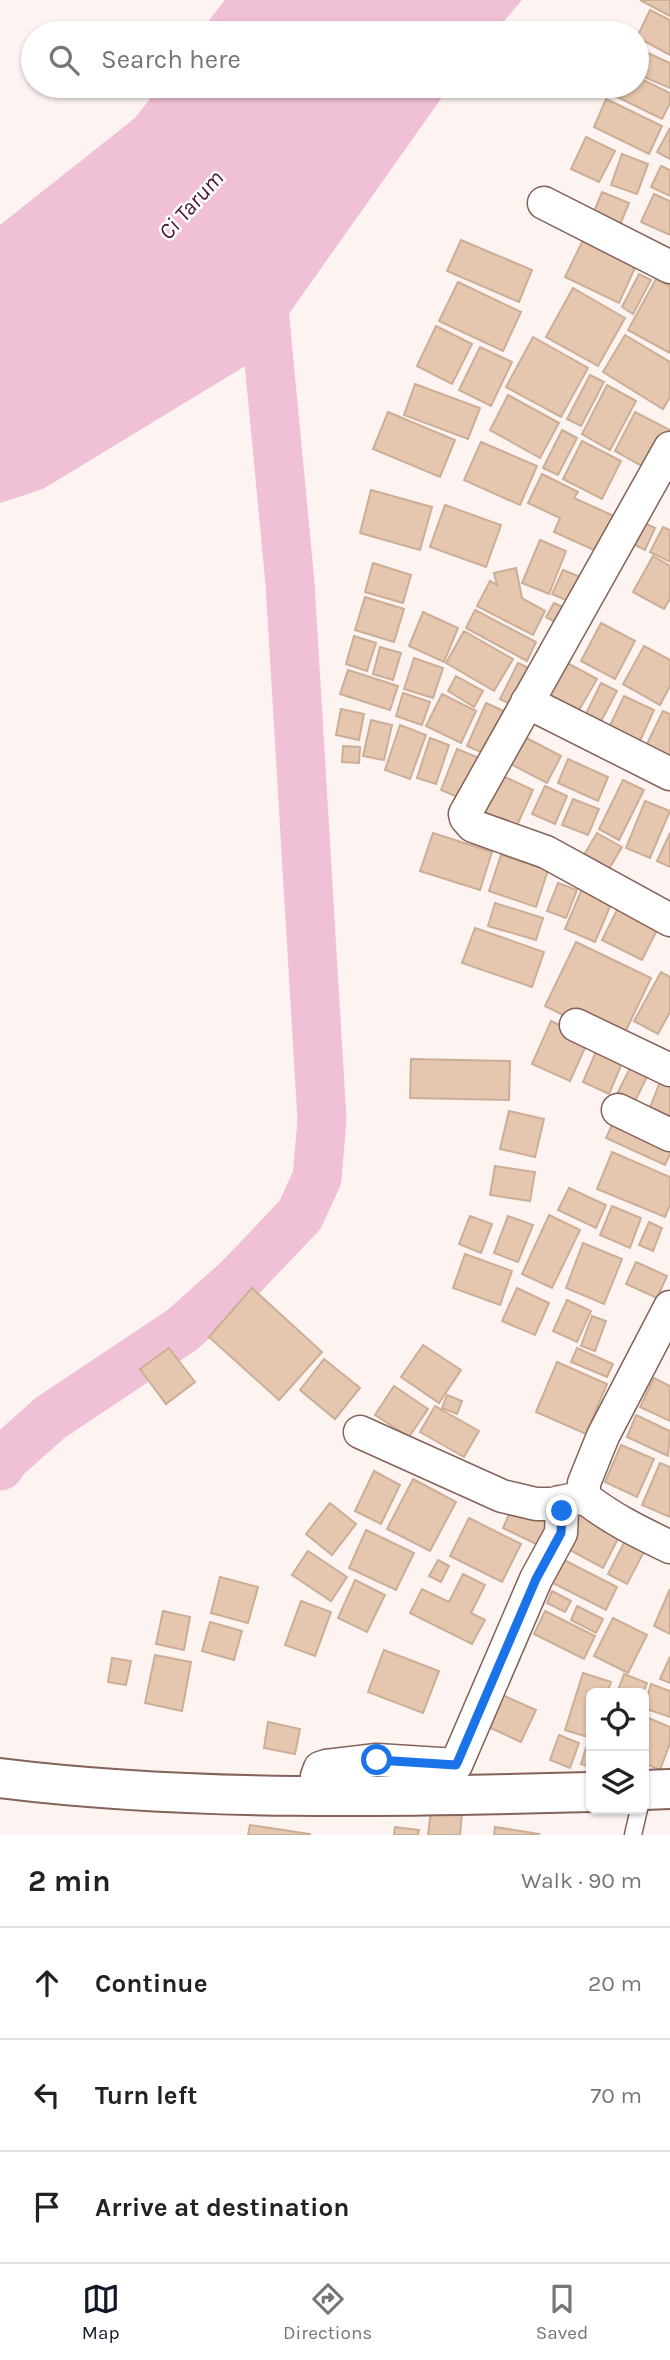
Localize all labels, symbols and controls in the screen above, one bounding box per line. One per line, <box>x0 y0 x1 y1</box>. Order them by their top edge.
search box <box>21 21 649 98</box>
icon: search <box>45 41 83 79</box>
text: Search here <box>101 44 241 75</box>
water label: Ci Tarum <box>153 165 229 245</box>
route end <box>546 1495 577 1526</box>
map controls <box>586 1688 649 1814</box>
button: locate <box>586 1688 649 1751</box>
route start <box>361 1744 392 1775</box>
button: layers <box>586 1751 649 1814</box>
text: 2 min <box>28 1863 111 1899</box>
text: Walk · 90 m <box>521 1867 642 1894</box>
icon: ahead <box>28 1964 66 2002</box>
text: Continue <box>95 1968 207 1999</box>
text: 20 m <box>588 1970 642 1997</box>
icon: left <box>28 2076 66 2114</box>
text: Turn left <box>95 2080 197 2111</box>
text: 70 m <box>591 2082 642 2109</box>
icon: arrive <box>28 2188 66 2226</box>
text: Arrive at destination <box>95 2192 349 2223</box>
tab: Map <box>82 2280 120 2344</box>
tab: Directions <box>283 2280 372 2344</box>
tab: Saved <box>536 2280 588 2344</box>

